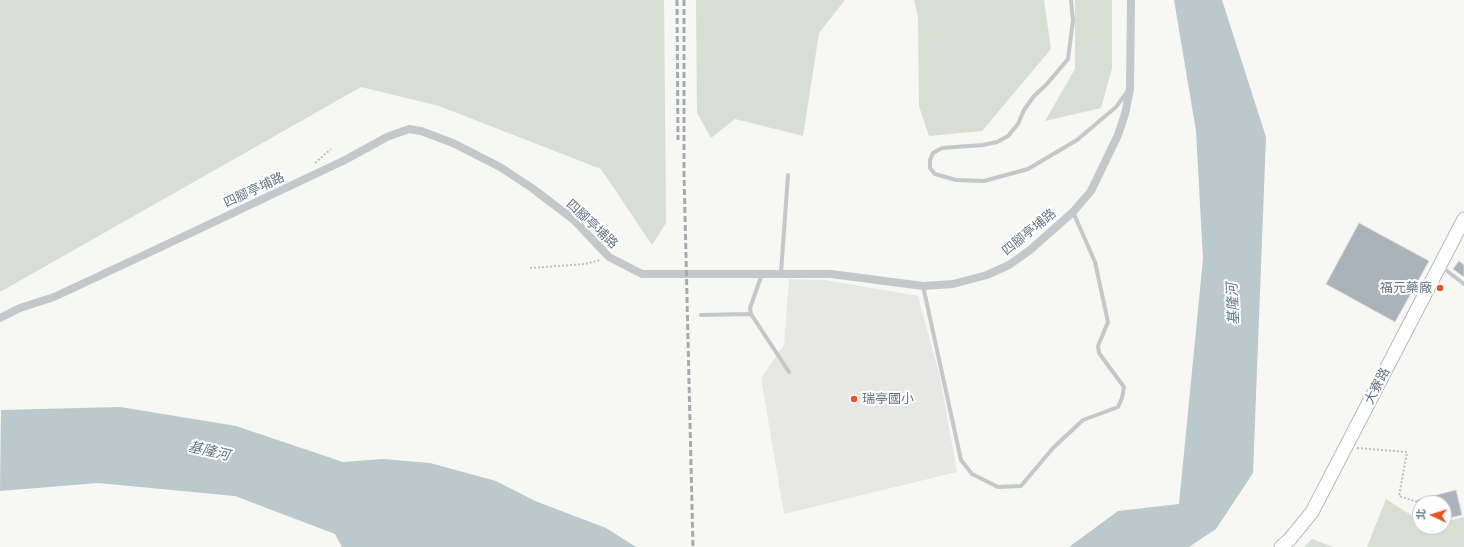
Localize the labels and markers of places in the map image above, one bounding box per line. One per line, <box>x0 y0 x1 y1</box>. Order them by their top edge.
place label: 福元藥廠 <box>1380 280 1432 296</box>
marker: 福元藥廠 <box>1435 283 1445 293</box>
place label: 瑞亭國小 <box>862 391 914 407</box>
marker: 瑞亭國小 <box>849 394 859 404</box>

